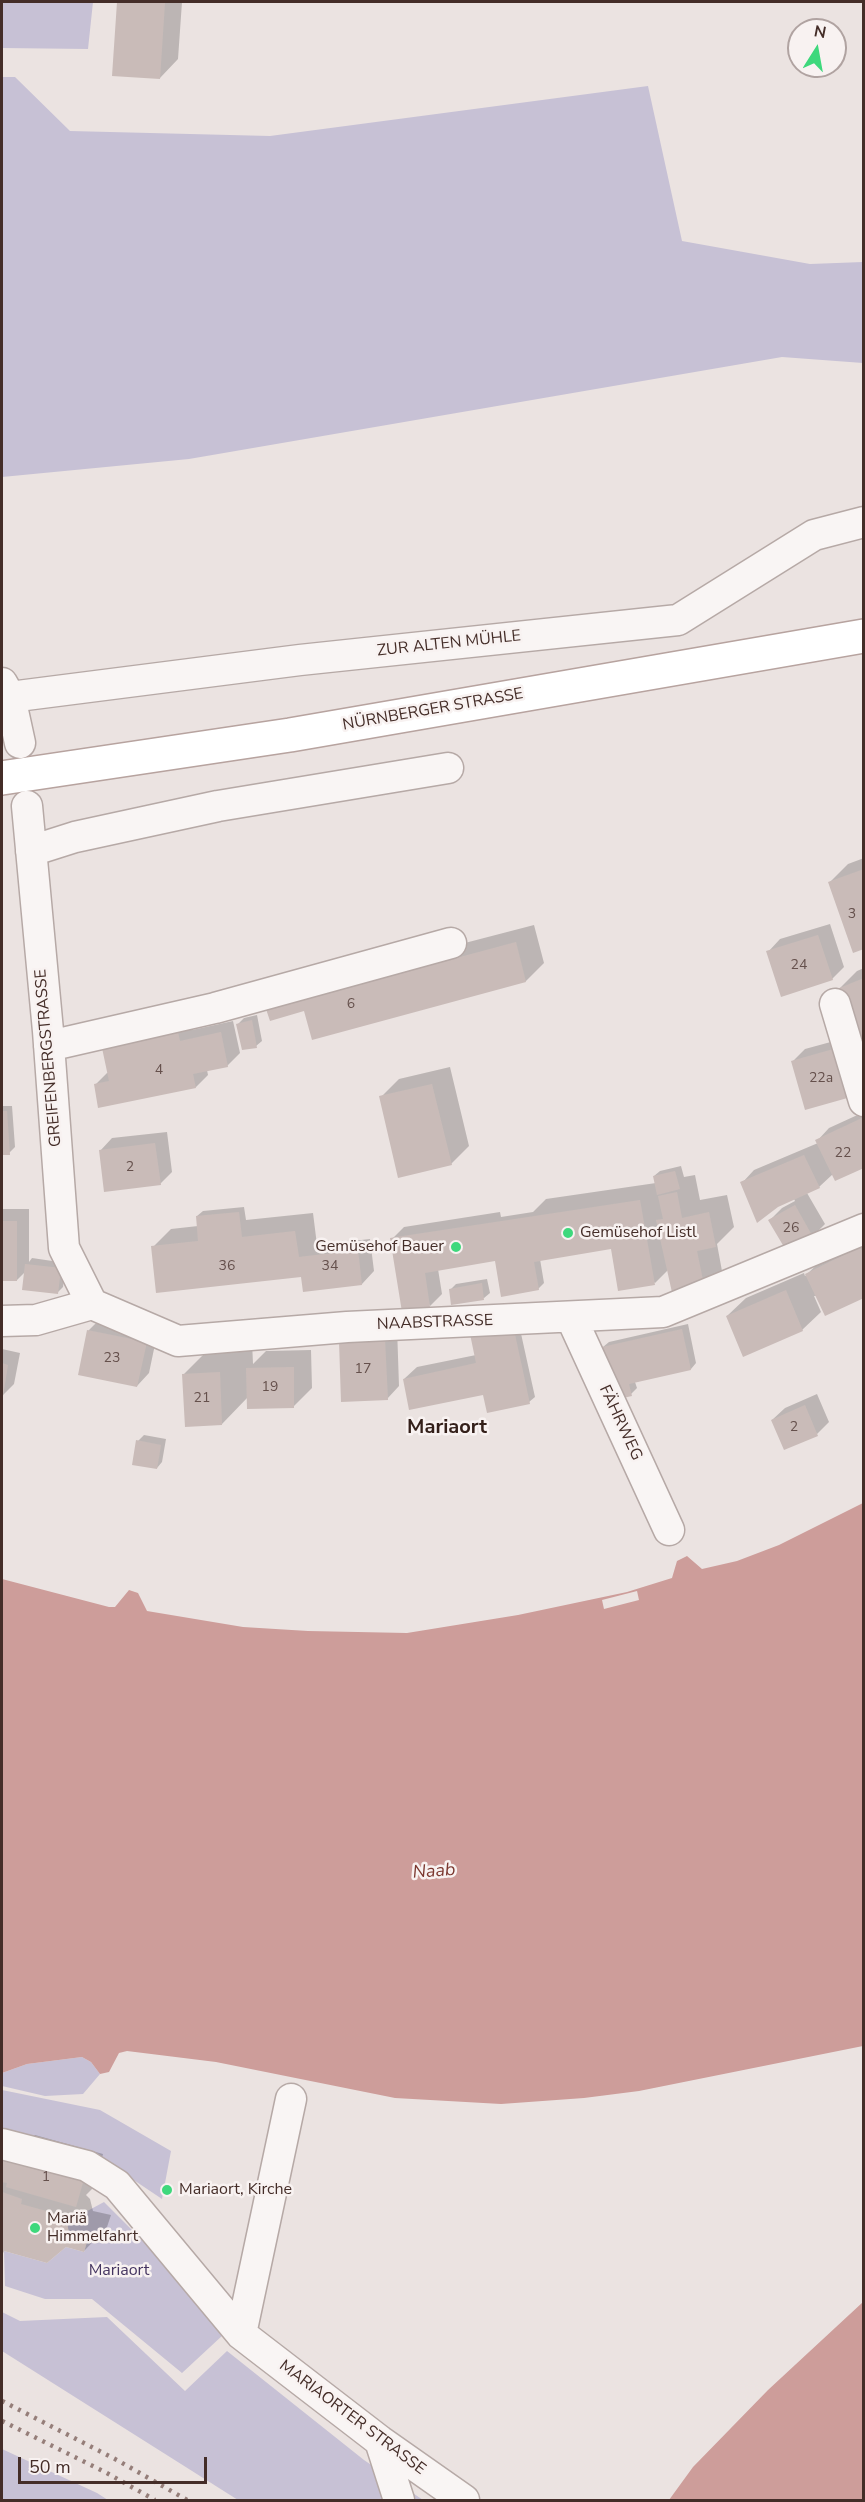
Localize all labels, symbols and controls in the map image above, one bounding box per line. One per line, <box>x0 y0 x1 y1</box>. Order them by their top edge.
north arrow <box>787 18 847 78</box>
text: N <box>812 20 828 44</box>
street label: ZUR ALTEN MÜHLE <box>376 627 522 661</box>
street label: NÜRNBERGER STRASSE <box>341 685 525 735</box>
house number: 3 <box>848 907 856 923</box>
house number: 24 <box>791 958 807 974</box>
street label: GREIFENBERGSTRASSE <box>32 968 66 1148</box>
house number: 6 <box>347 997 355 1013</box>
house number: 4 <box>155 1063 163 1079</box>
house number: 22a <box>809 1071 833 1087</box>
house number: 22 <box>835 1146 851 1162</box>
house number: 2 <box>126 1160 134 1176</box>
house number: 26 <box>783 1221 799 1237</box>
place label: Gemüsehof Listl <box>580 1223 697 1243</box>
marker: Gemüsehof Listl <box>561 1226 575 1240</box>
place label: Gemüsehof Bauer <box>315 1237 444 1257</box>
marker: Gemüsehof Bauer <box>449 1240 463 1254</box>
house number: 36 <box>219 1259 235 1275</box>
house number: 34 <box>322 1259 338 1275</box>
street label: NAABSTRASSE <box>377 1311 493 1335</box>
house number: 23 <box>104 1351 120 1367</box>
house number: 17 <box>355 1362 371 1378</box>
house number: 19 <box>262 1380 278 1396</box>
street label: FÄHRWEG <box>594 1382 646 1464</box>
house number: 21 <box>194 1391 210 1407</box>
district label: Mariaort <box>407 1416 487 1440</box>
house number: 2 <box>790 1420 798 1436</box>
water label: Naab <box>412 1860 456 1884</box>
house number: 1 <box>42 2170 50 2186</box>
place label: Mariaort, Kirche <box>179 2180 292 2200</box>
marker: Mariaort, Kirche <box>160 2183 174 2197</box>
place label: Mariä Himmelfahrt <box>47 2209 138 2247</box>
marker: Mariä Himmelfahrt <box>28 2221 42 2235</box>
park label: Mariaort <box>89 2261 149 2281</box>
street label: MARIAORTER STRASSE <box>275 2357 429 2479</box>
scale bar <box>21 2445 210 2483</box>
text: 50 m <box>29 2455 71 2479</box>

